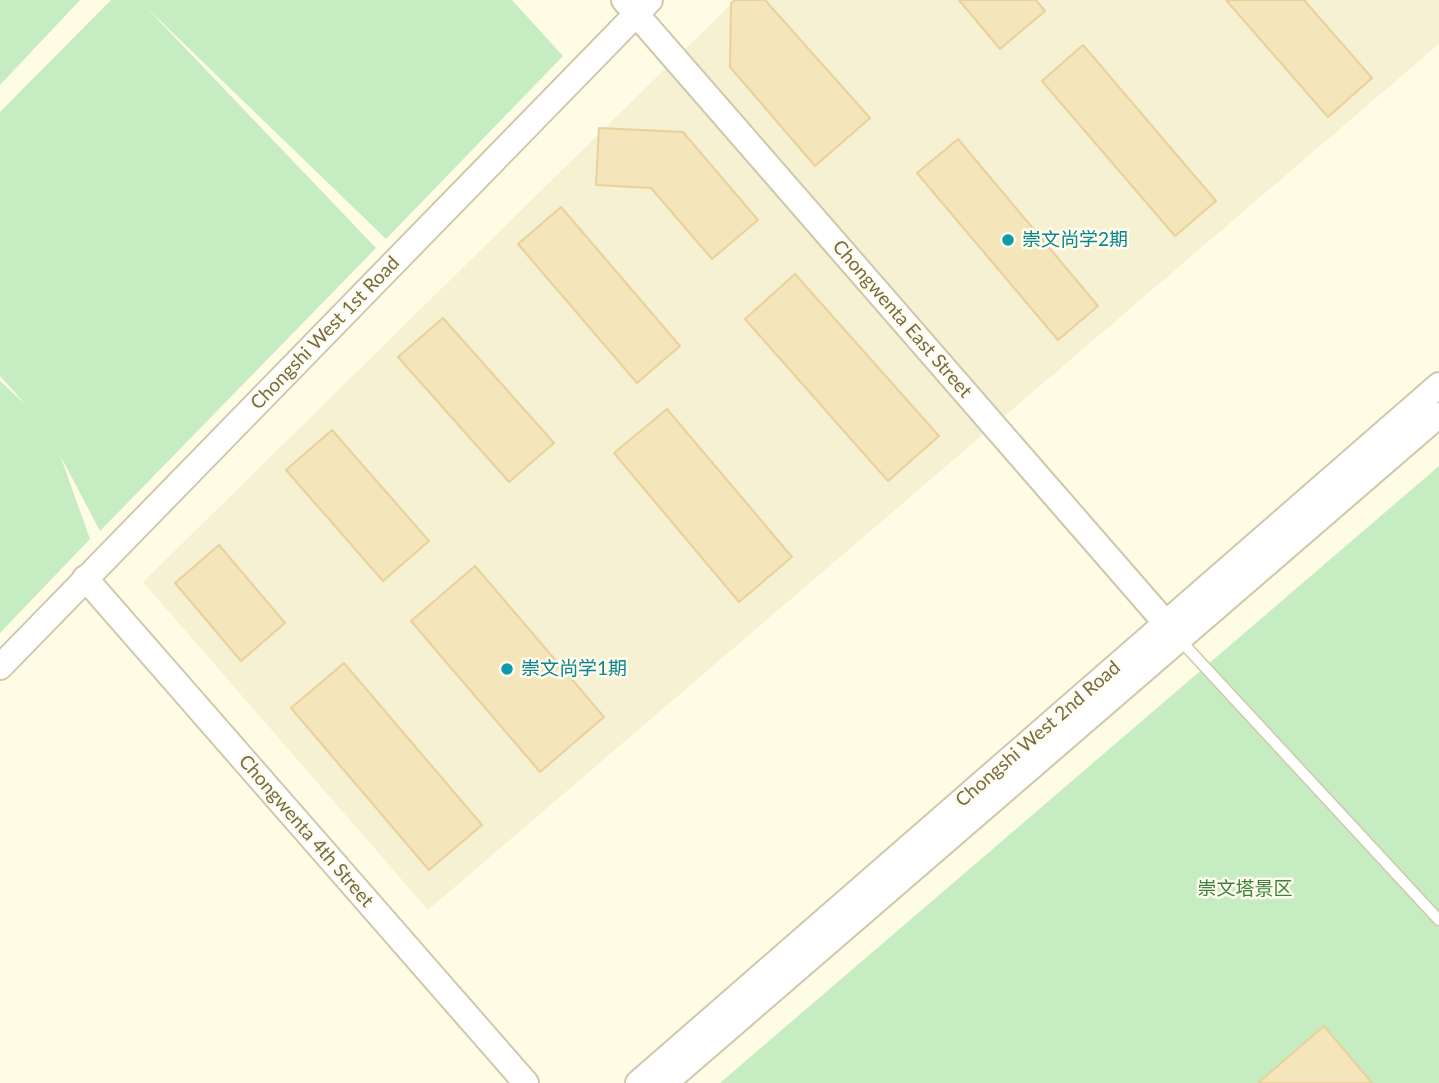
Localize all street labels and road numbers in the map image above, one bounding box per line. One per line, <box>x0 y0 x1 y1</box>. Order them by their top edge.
street label: Chongwenta East Street <box>827 236 977 402</box>
street label: Chongshi West 1st Road <box>246 252 404 414</box>
street label: Chongshi West 2nd Road <box>951 656 1125 812</box>
street label: Chongwenta 4th Street <box>234 750 378 912</box>

